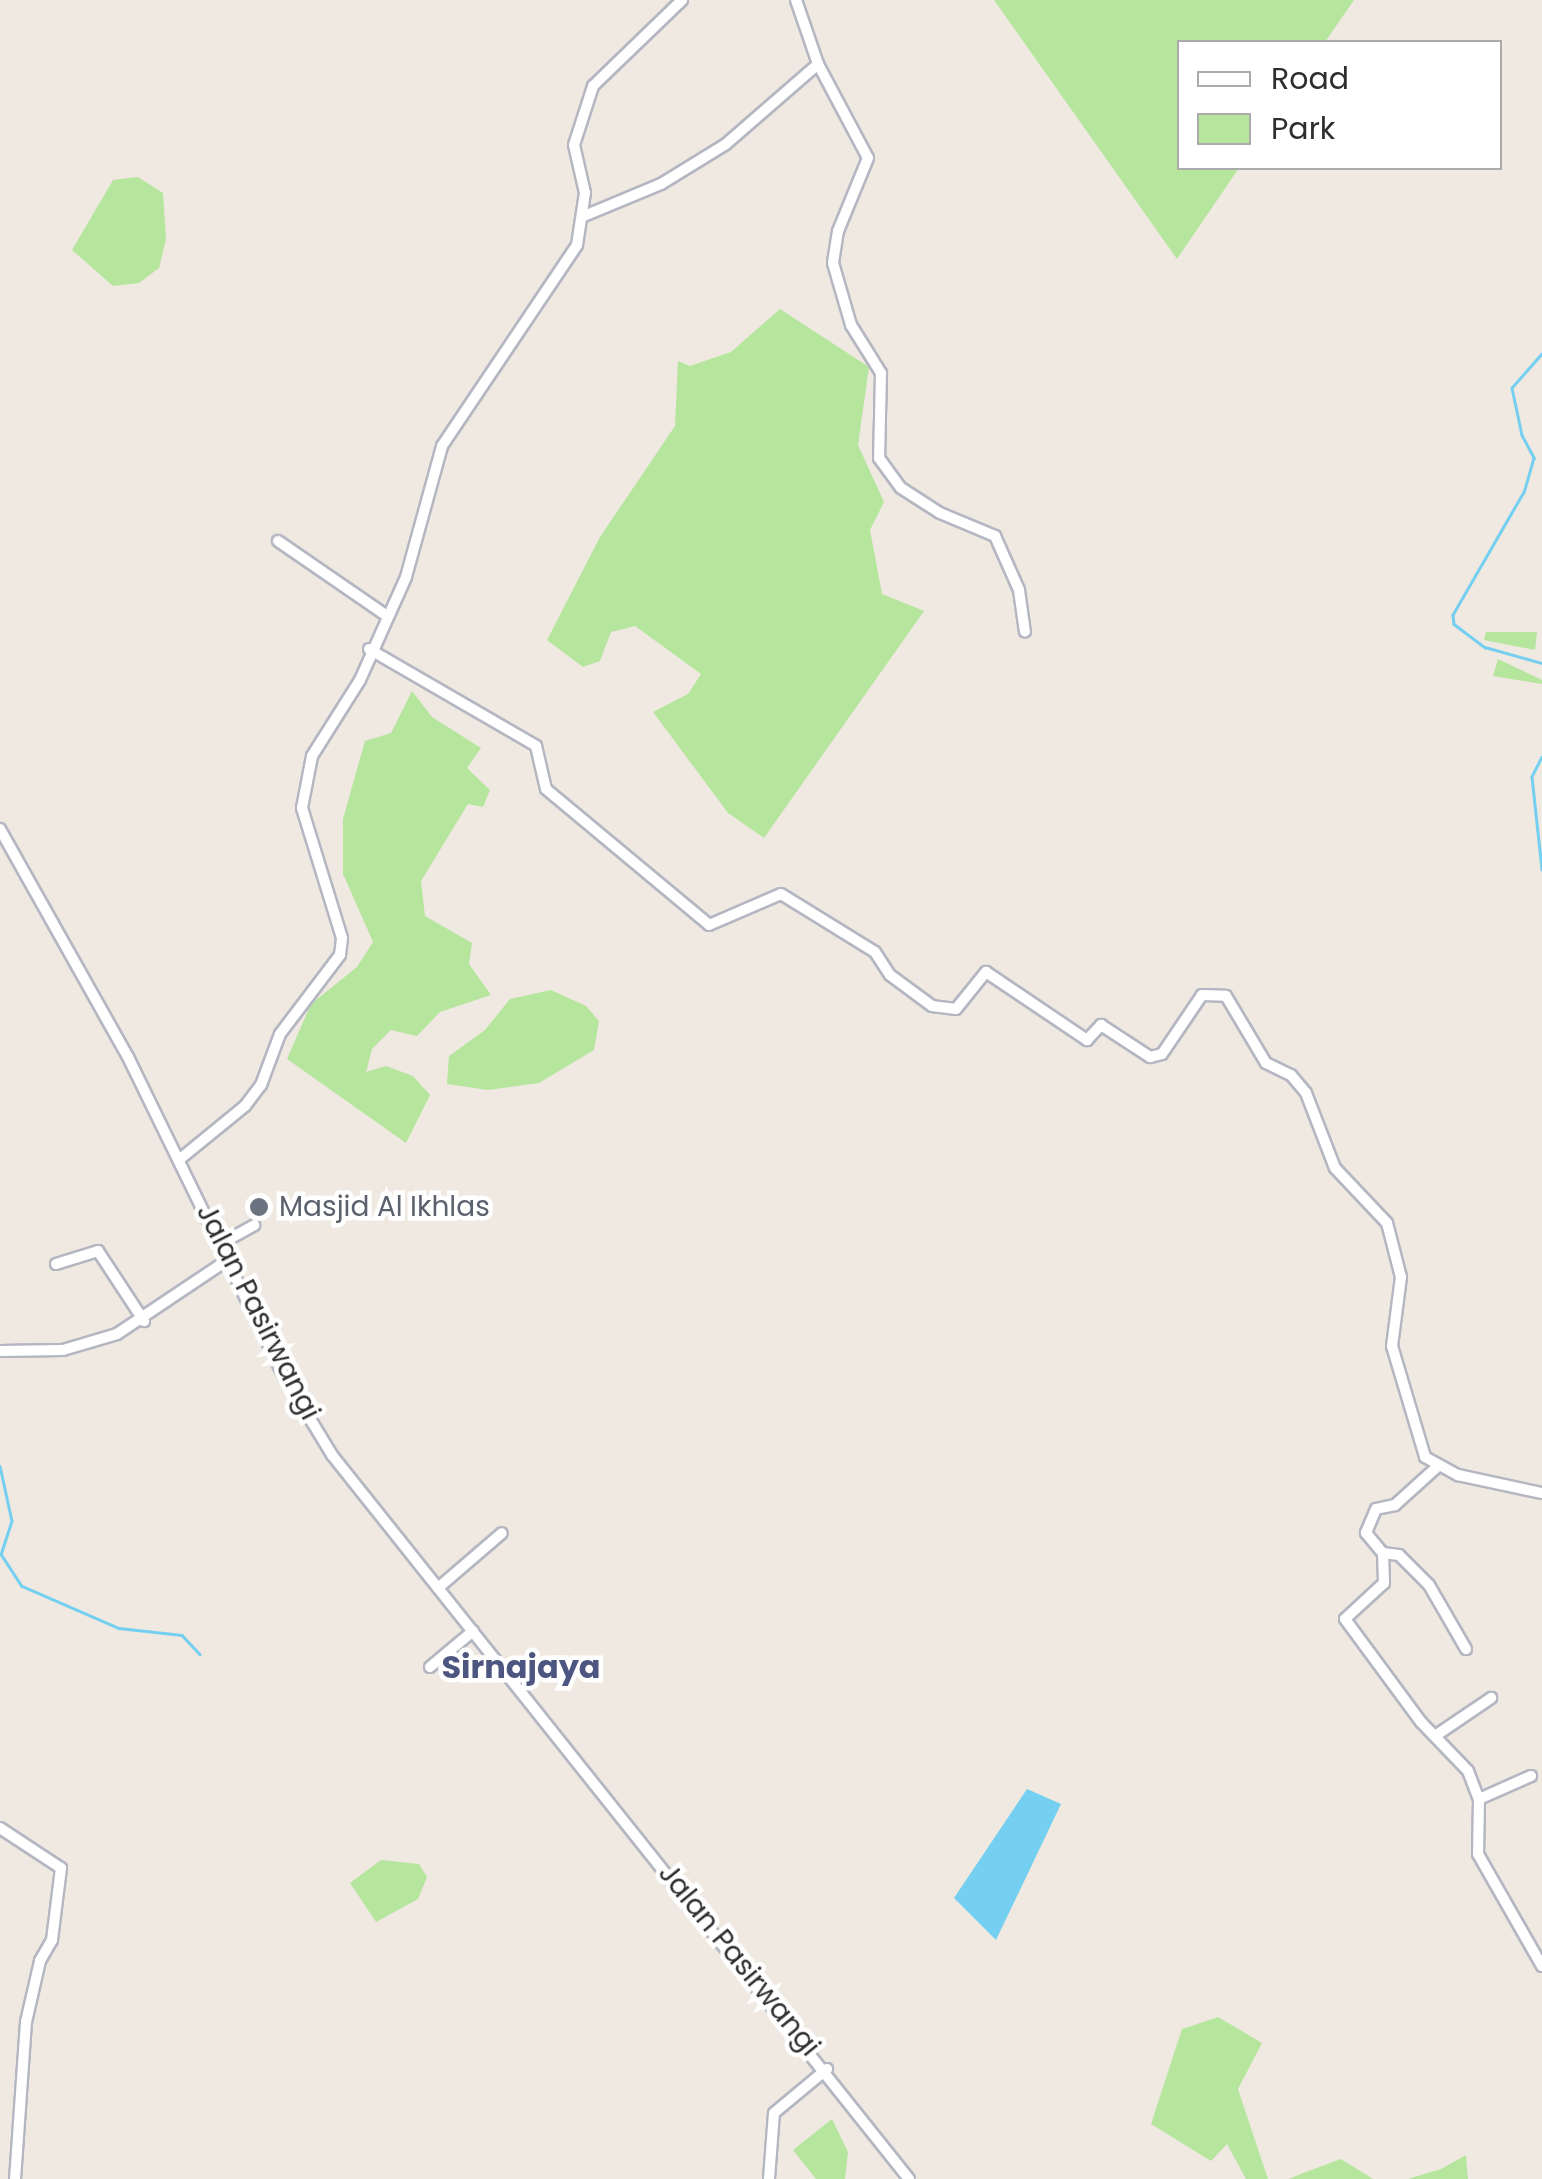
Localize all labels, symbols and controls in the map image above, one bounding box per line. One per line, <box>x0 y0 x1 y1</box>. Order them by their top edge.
legend <box>1177 40 1502 170</box>
text: Road <box>1271 57 1349 100</box>
text: Park <box>1271 107 1335 150</box>
place label: Masjid Al Ikhlas <box>279 1190 490 1224</box>
marker: Masjid Al Ikhlas <box>248 1196 270 1218</box>
street label: Jalan Pasirwangi <box>189 1198 327 1426</box>
district label: Sirnajaya <box>441 1648 601 1686</box>
street label: Jalan Pasirwangi <box>651 1857 827 2063</box>

